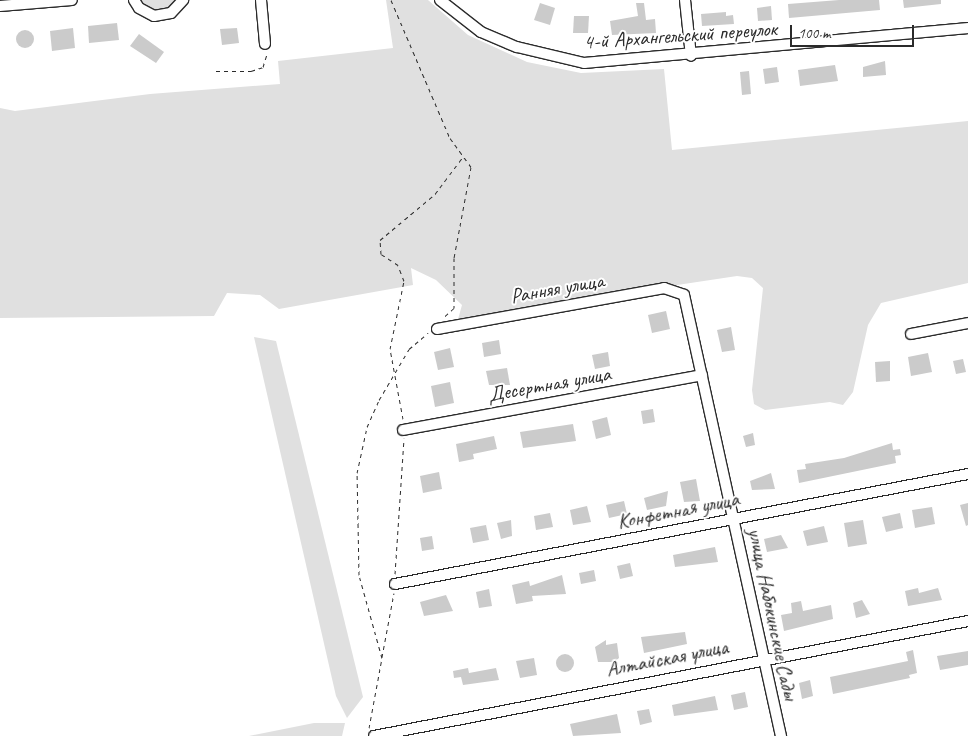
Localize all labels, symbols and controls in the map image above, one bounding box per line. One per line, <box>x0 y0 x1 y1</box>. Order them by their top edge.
scale bar <box>793 15 917 47</box>
street label: 4-й Архангельский переулок <box>582 16 778 54</box>
text: 100 m <box>798 24 830 43</box>
street label: Ранняя улица <box>508 267 606 309</box>
street label: Десертная улица <box>485 361 613 407</box>
street label: Конфетная улица <box>614 486 742 534</box>
street label: улица Набокинские Сады <box>742 525 804 703</box>
street label: Алтайская улица <box>603 634 731 682</box>

